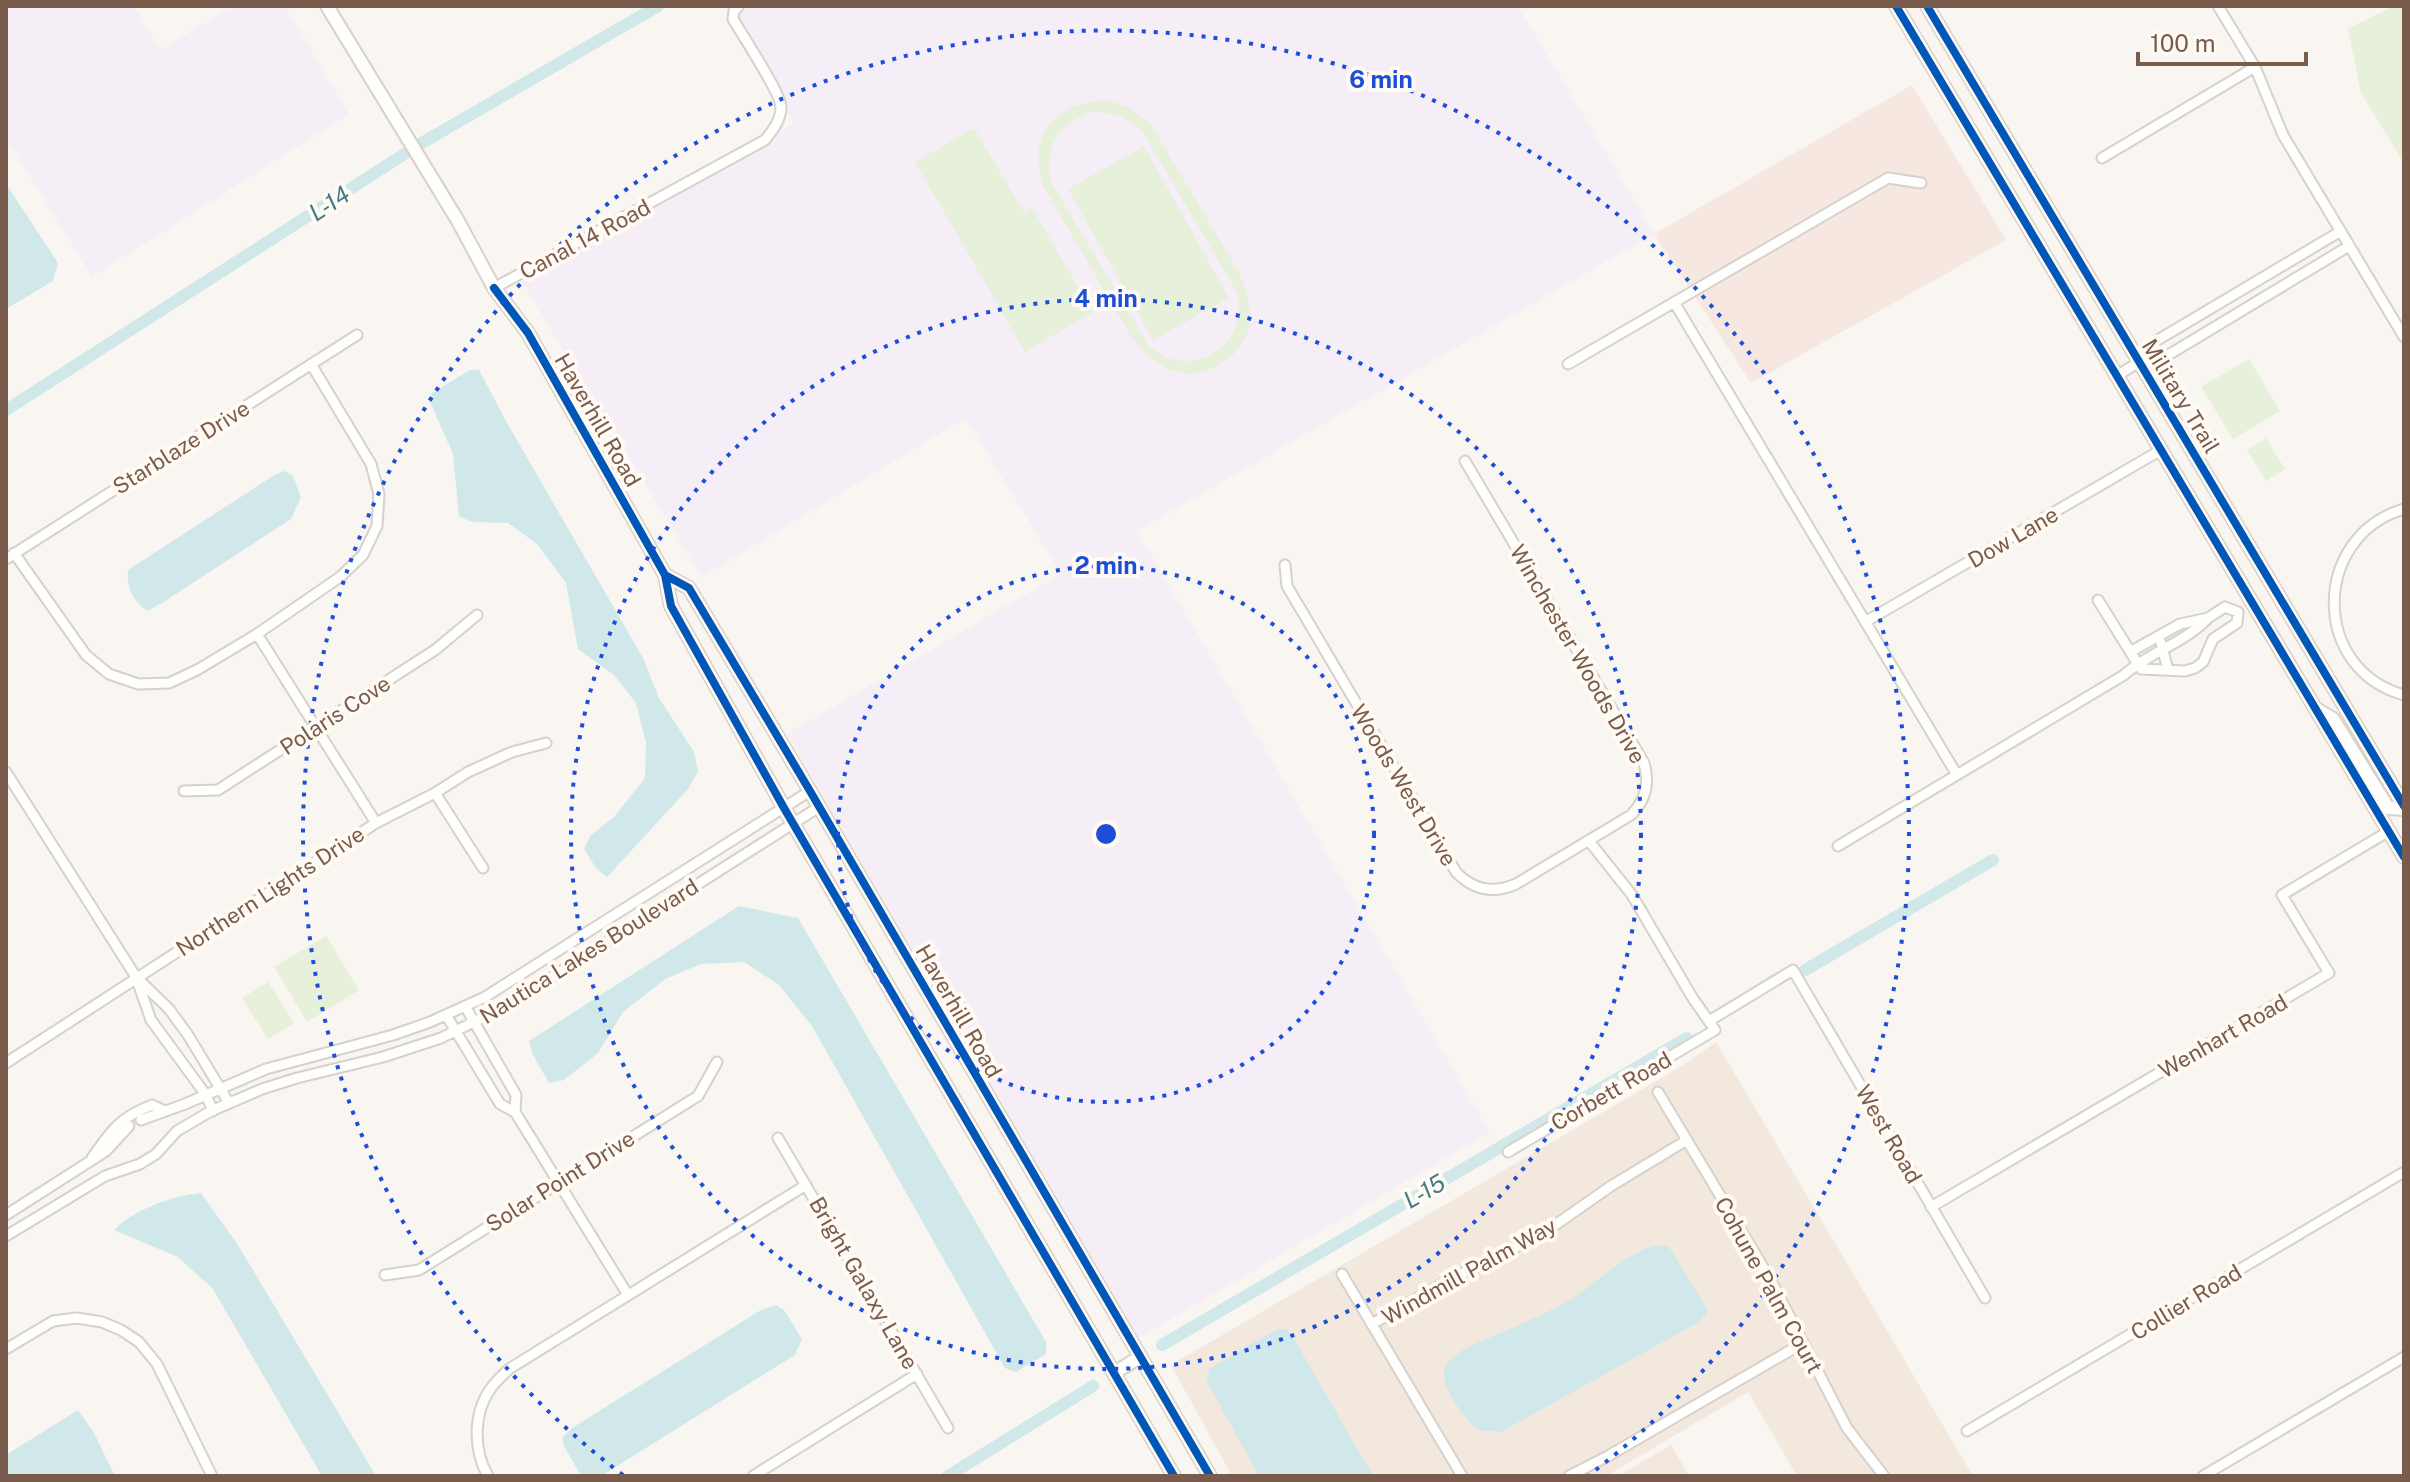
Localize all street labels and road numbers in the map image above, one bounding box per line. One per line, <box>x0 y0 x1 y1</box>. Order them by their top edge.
street label: Canal 14 Road <box>515 194 655 284</box>
street label: Military Trail <box>2137 334 2225 458</box>
street label: Haverhill Road <box>549 349 647 491</box>
street label: Starblaze Drive <box>108 395 254 499</box>
street label: Dow Lane <box>1963 501 2063 573</box>
street label: Winchester Woods Drive <box>1505 540 1651 768</box>
street label: Polaris Cove <box>275 670 395 760</box>
street label: Woods West Drive <box>1346 700 1462 870</box>
street label: Northern Lights Drive <box>171 820 369 962</box>
street label: Nautica Lakes Boulevard <box>475 873 703 1029</box>
street label: Haverhill Road <box>910 940 1008 1082</box>
street label: Wenhart Road <box>2154 989 2292 1083</box>
street label: Corbett Road <box>1546 1046 1676 1136</box>
street label: West Road <box>1850 1080 1928 1188</box>
street label: Solar Point Drive <box>481 1125 639 1237</box>
street label: Bright Galaxy Lane <box>804 1192 924 1374</box>
street label: Cohune Palm Court <box>1710 1192 1828 1378</box>
street label: Windmill Palm Way <box>1377 1212 1561 1330</box>
street label: Collier Road <box>2126 1259 2246 1345</box>

